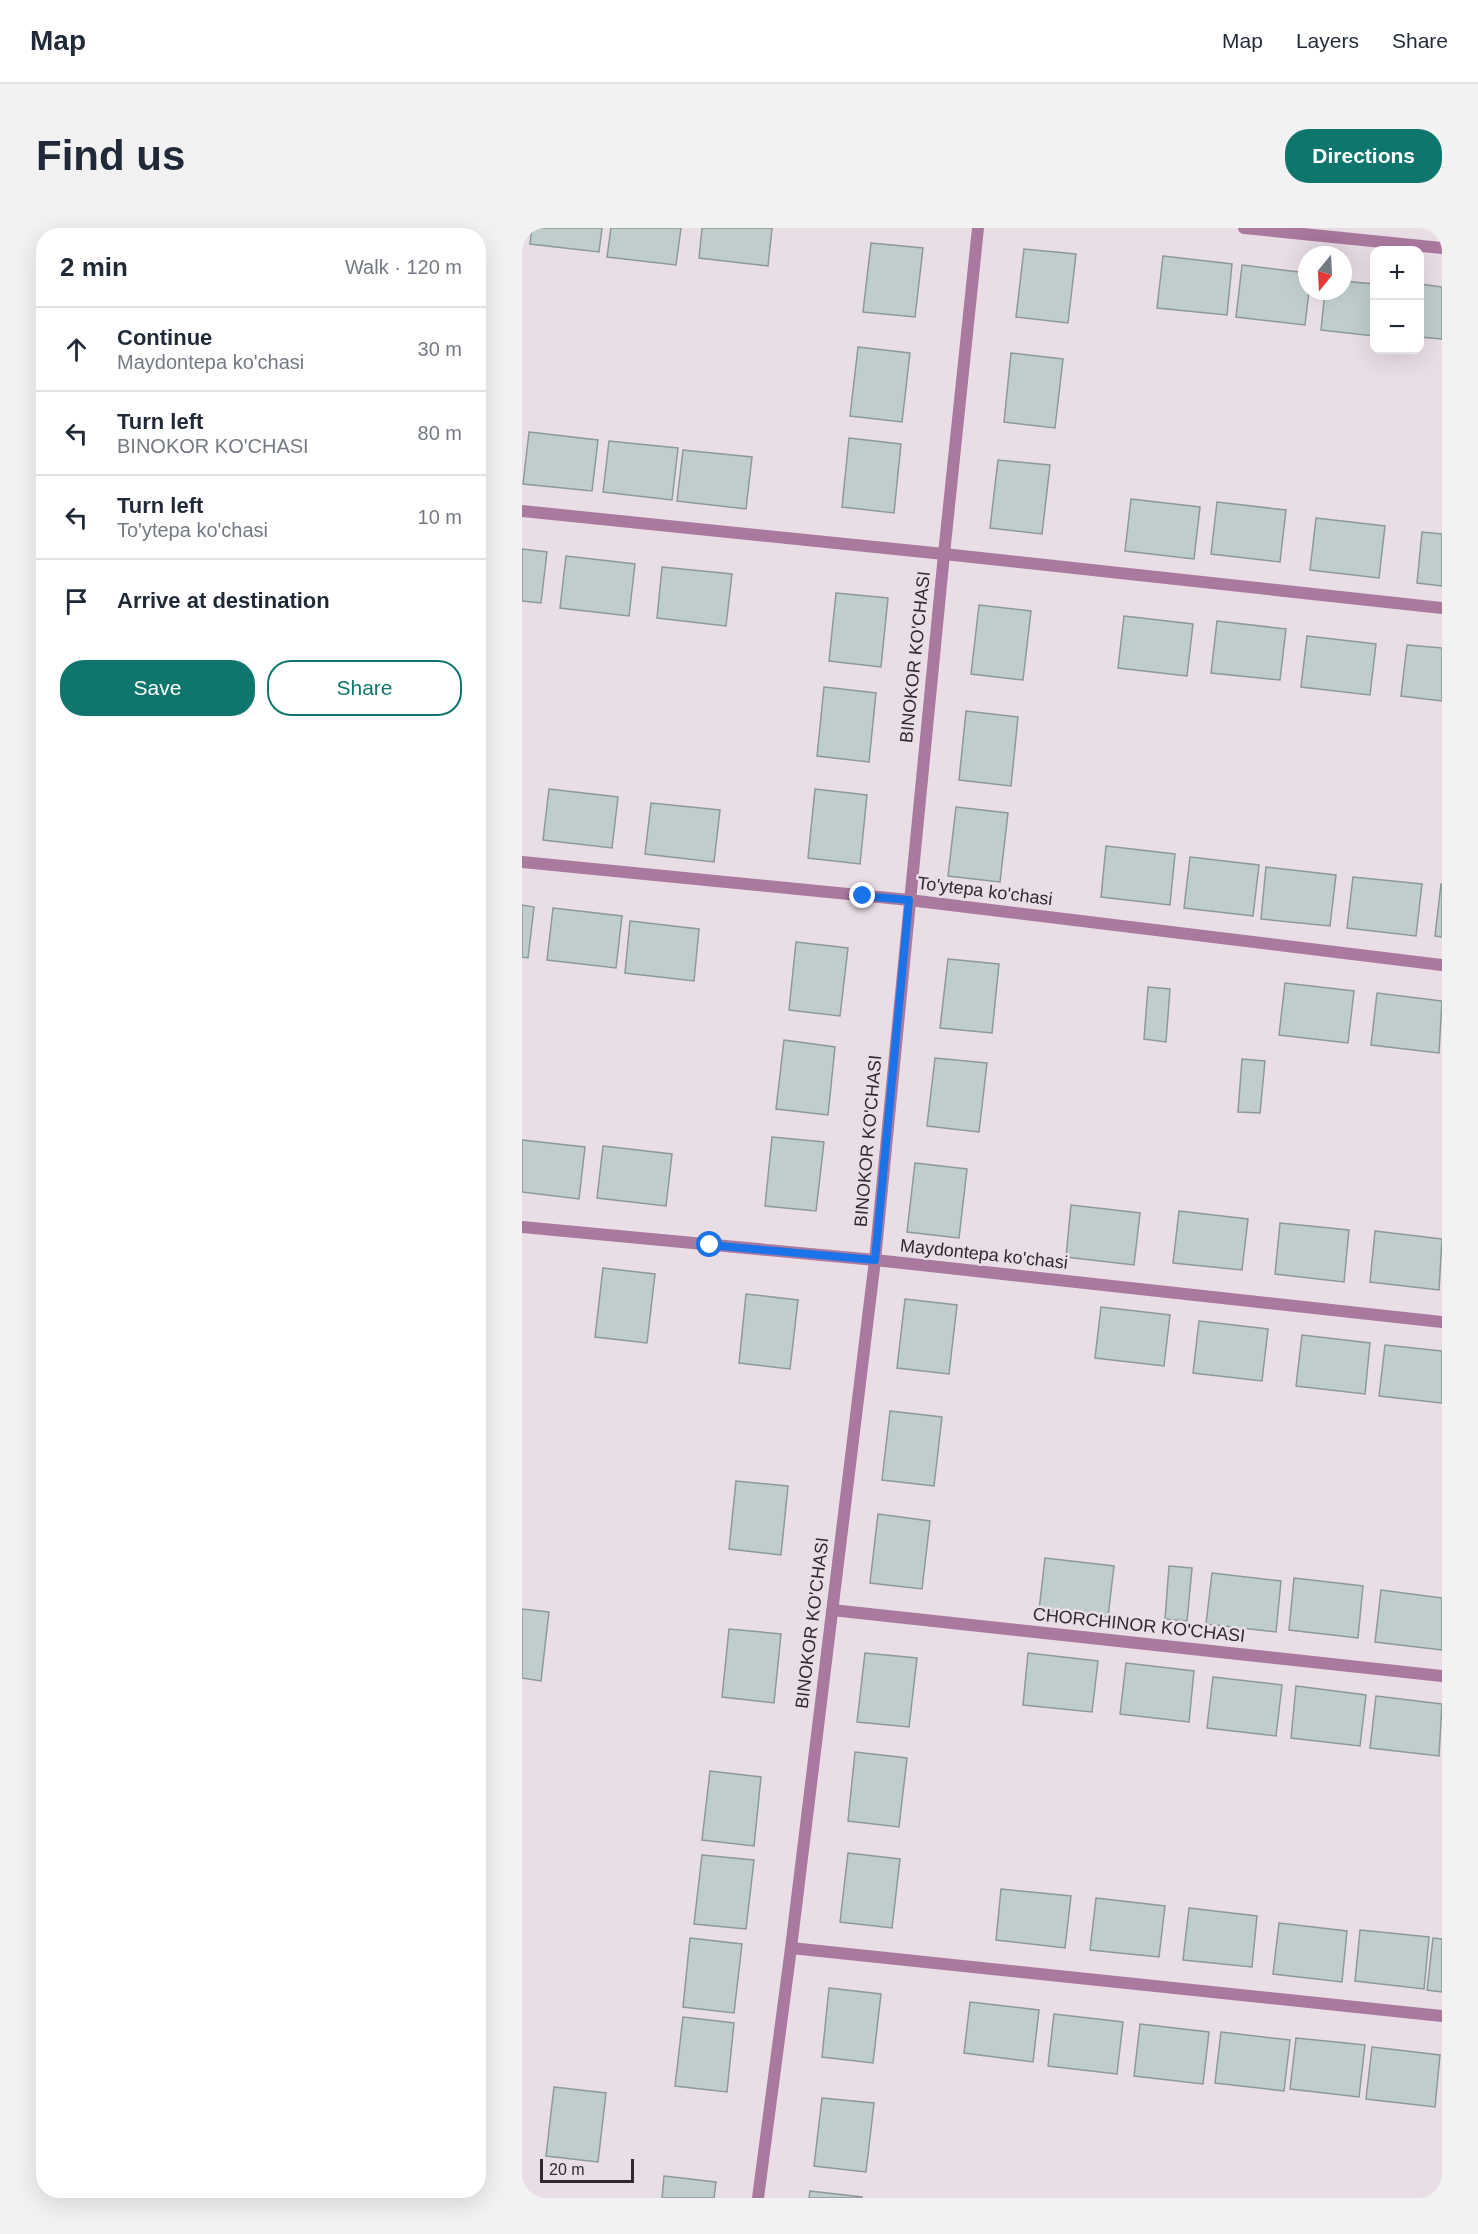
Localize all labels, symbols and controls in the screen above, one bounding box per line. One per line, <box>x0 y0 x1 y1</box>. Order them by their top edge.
text: Map <box>30 25 86 56</box>
text: Map <box>1222 29 1263 52</box>
text: Layers <box>1296 29 1359 52</box>
text: Share <box>1392 29 1448 52</box>
button: Directions <box>1285 129 1442 183</box>
text: Find us <box>36 132 185 179</box>
north arrow <box>1298 246 1352 300</box>
map controls <box>1370 246 1424 354</box>
button: + <box>1370 246 1424 300</box>
text: 2 min <box>60 252 128 282</box>
text: Walk · 120 m <box>345 256 462 278</box>
button: − <box>1370 300 1424 354</box>
text: Continue <box>117 325 212 350</box>
icon: ahead <box>60 333 93 366</box>
text: 30 m <box>418 338 462 360</box>
text: Maydontepa ko'chasi <box>117 351 304 373</box>
text: Turn left <box>117 409 203 434</box>
icon: left <box>60 417 93 450</box>
text: 80 m <box>418 422 462 444</box>
text: BINOKOR KO'CHASI <box>117 435 309 457</box>
text: Turn left <box>117 493 203 518</box>
icon: left <box>60 501 93 534</box>
text: 10 m <box>418 506 462 528</box>
text: To'ytepa ko'chasi <box>117 519 268 541</box>
street label: BINOKOR KO'CHASI <box>896 570 934 744</box>
icon: arrive <box>60 585 93 618</box>
text: Arrive at destination <box>117 588 330 613</box>
button: Save <box>60 660 255 716</box>
button: Share <box>267 660 462 716</box>
street label: To'ytepa ko'chasi <box>916 873 1054 909</box>
route end <box>849 882 875 908</box>
street label: BINOKOR KO'CHASI <box>851 1054 885 1228</box>
route start <box>696 1231 722 1257</box>
street label: Maydontepa ko'chasi <box>899 1235 1069 1273</box>
street label: BINOKOR KO'CHASI <box>792 1536 832 1710</box>
street label: CHORCHINOR KO'CHASI <box>1032 1604 1246 1646</box>
scale bar <box>540 2156 634 2184</box>
text: 20 m <box>549 2161 585 2178</box>

